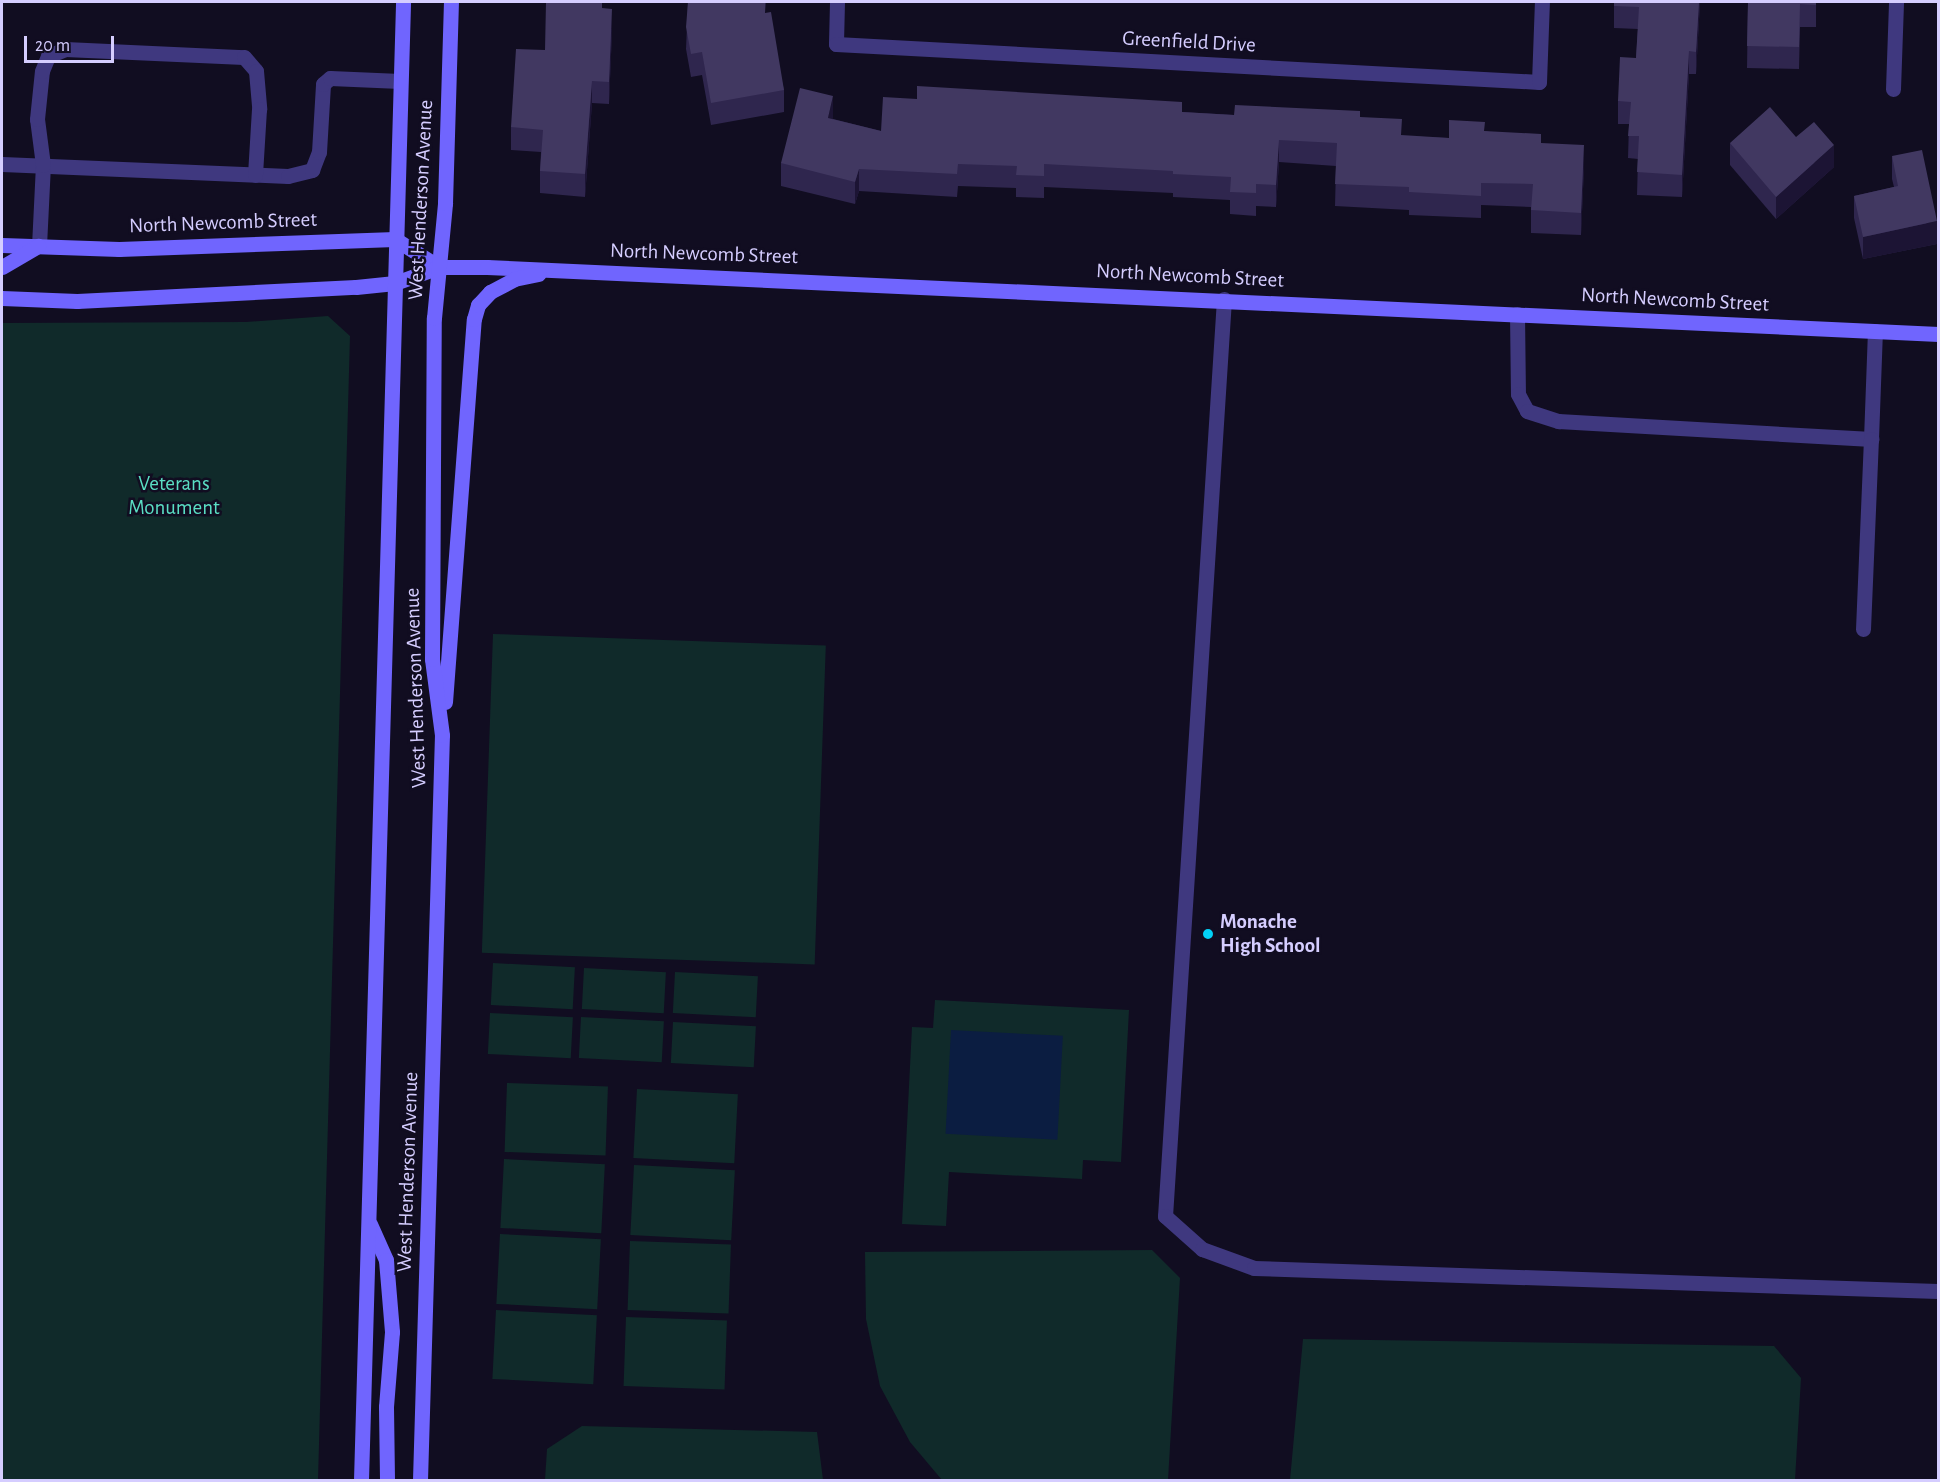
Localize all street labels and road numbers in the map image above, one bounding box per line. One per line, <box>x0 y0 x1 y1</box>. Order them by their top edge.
street label: Greenfield Drive <box>1122 26 1256 58</box>
street label: West Henderson Avenue <box>403 99 439 301</box>
street label: North Newcomb Street <box>129 207 317 239</box>
street label: North Newcomb Street <box>610 238 798 270</box>
street label: North Newcomb Street <box>1095 258 1285 294</box>
street label: North Newcomb Street <box>1580 282 1770 318</box>
street label: West Henderson Avenue <box>400 587 432 789</box>
street label: West Henderson Avenue <box>392 1071 424 1273</box>

